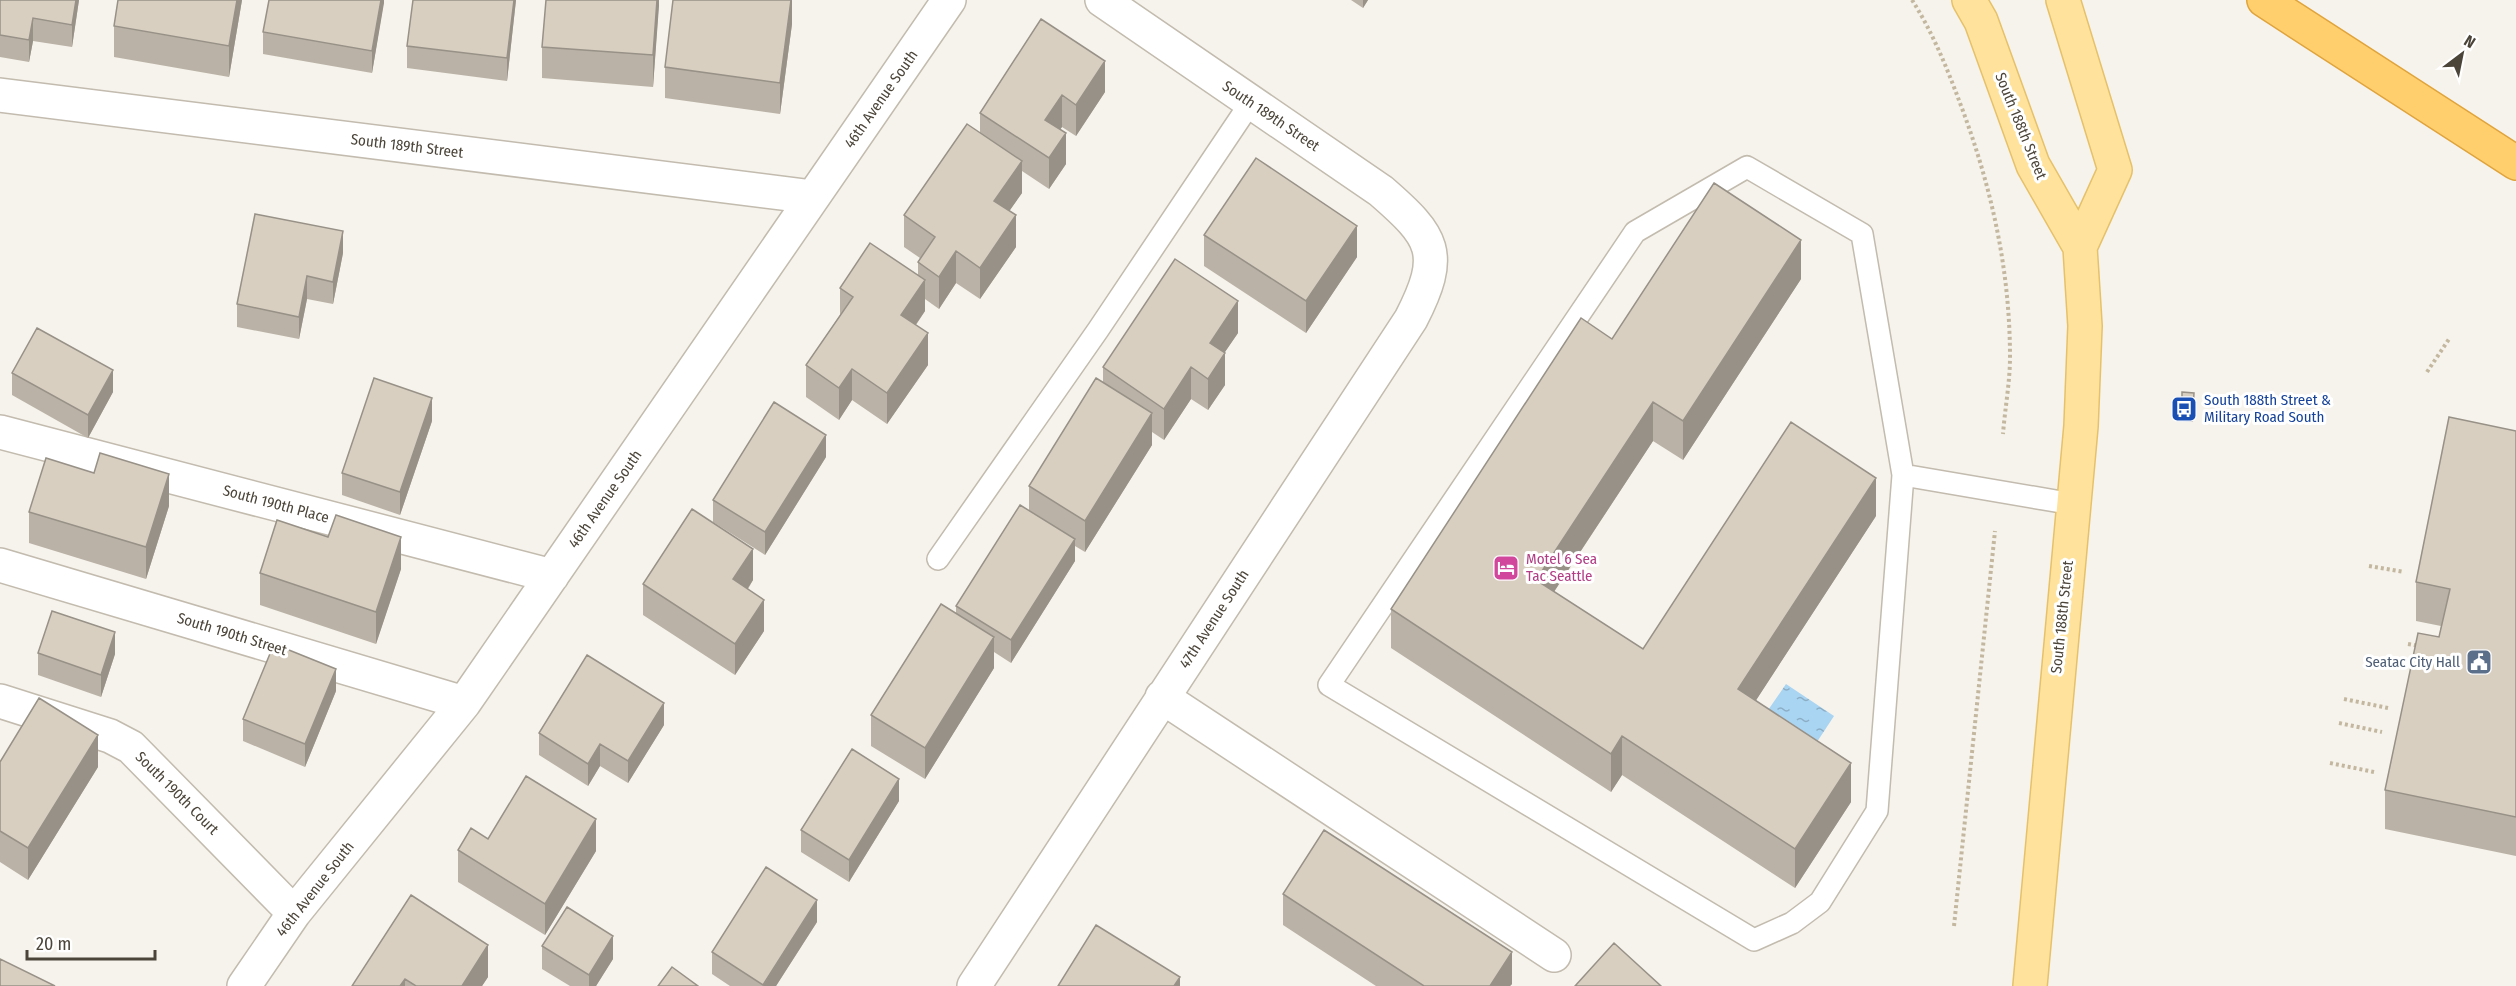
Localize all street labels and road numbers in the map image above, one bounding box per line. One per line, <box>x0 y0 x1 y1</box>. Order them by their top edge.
street label: 46th Avenue South <box>840 46 922 152</box>
street label: South 188th Street <box>1991 70 2051 182</box>
street label: South 189th Street <box>1219 77 1323 155</box>
street label: South 189th Street <box>350 130 464 162</box>
street label: 46th Avenue South <box>564 446 646 552</box>
street label: South 190th Place <box>221 481 331 527</box>
street label: South 188th Street <box>2047 559 2077 674</box>
street label: 47th Avenue South <box>1175 566 1253 672</box>
street label: South 190th Street <box>175 609 289 659</box>
street label: South 190th Court <box>132 748 222 838</box>
street label: 46th Avenue South <box>272 838 358 940</box>

